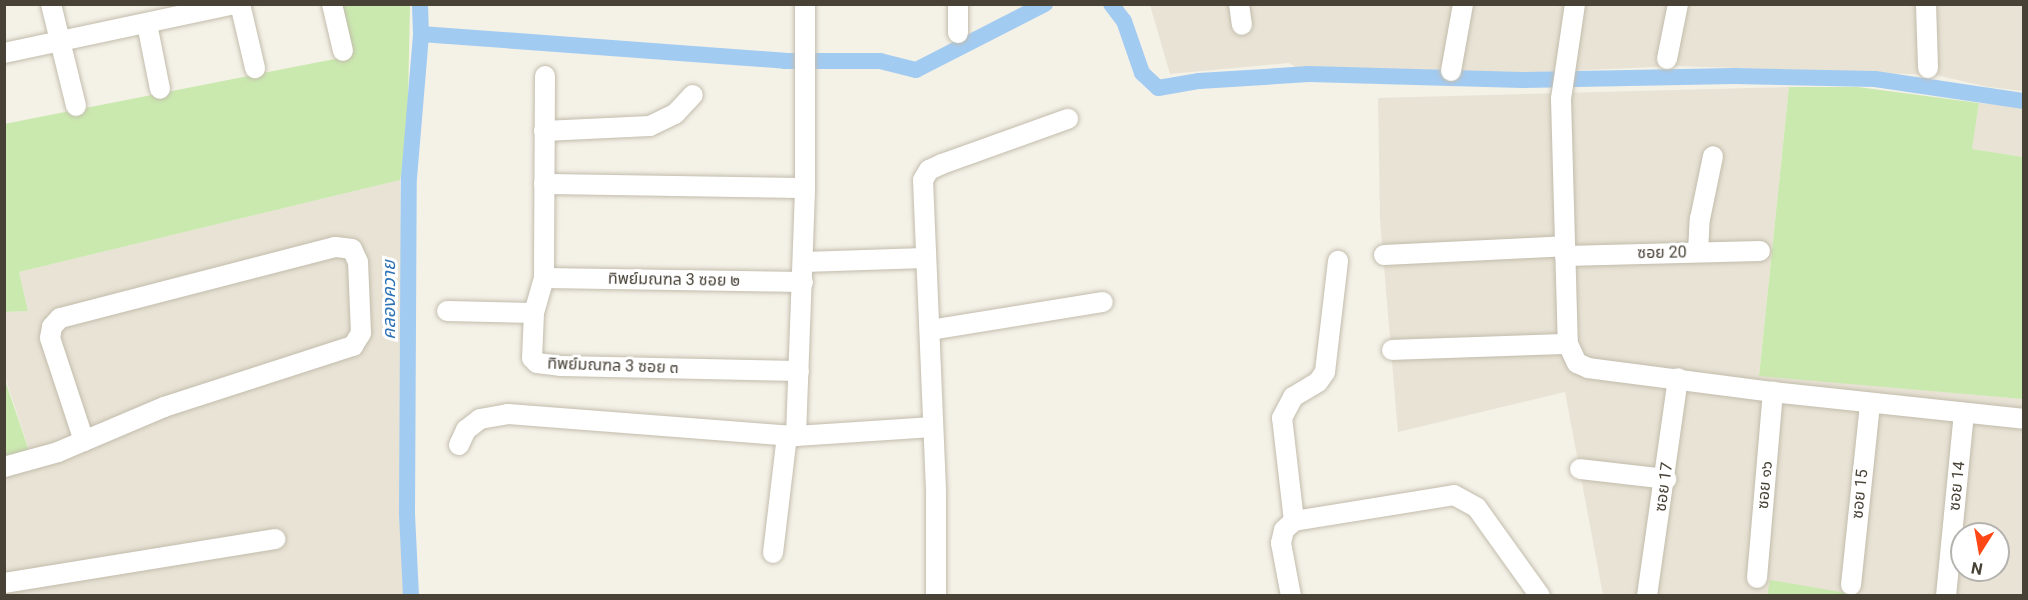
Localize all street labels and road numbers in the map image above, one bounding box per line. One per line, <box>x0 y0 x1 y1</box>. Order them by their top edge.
street label: ซอย 20 <box>1637 243 1687 263</box>
street label: ทิพย์มณฑล 3 ซอย ๒ <box>608 269 740 291</box>
street label: ทิพย์มณฑล 3 ซอย ๓ <box>547 354 679 378</box>
street label: ซอย ๑๖ <box>1753 460 1777 510</box>
street label: ซอย 14 <box>1945 460 1969 512</box>
street label: ซอย 17 <box>1651 461 1677 513</box>
street label: ซอย 15 <box>1848 468 1872 520</box>

